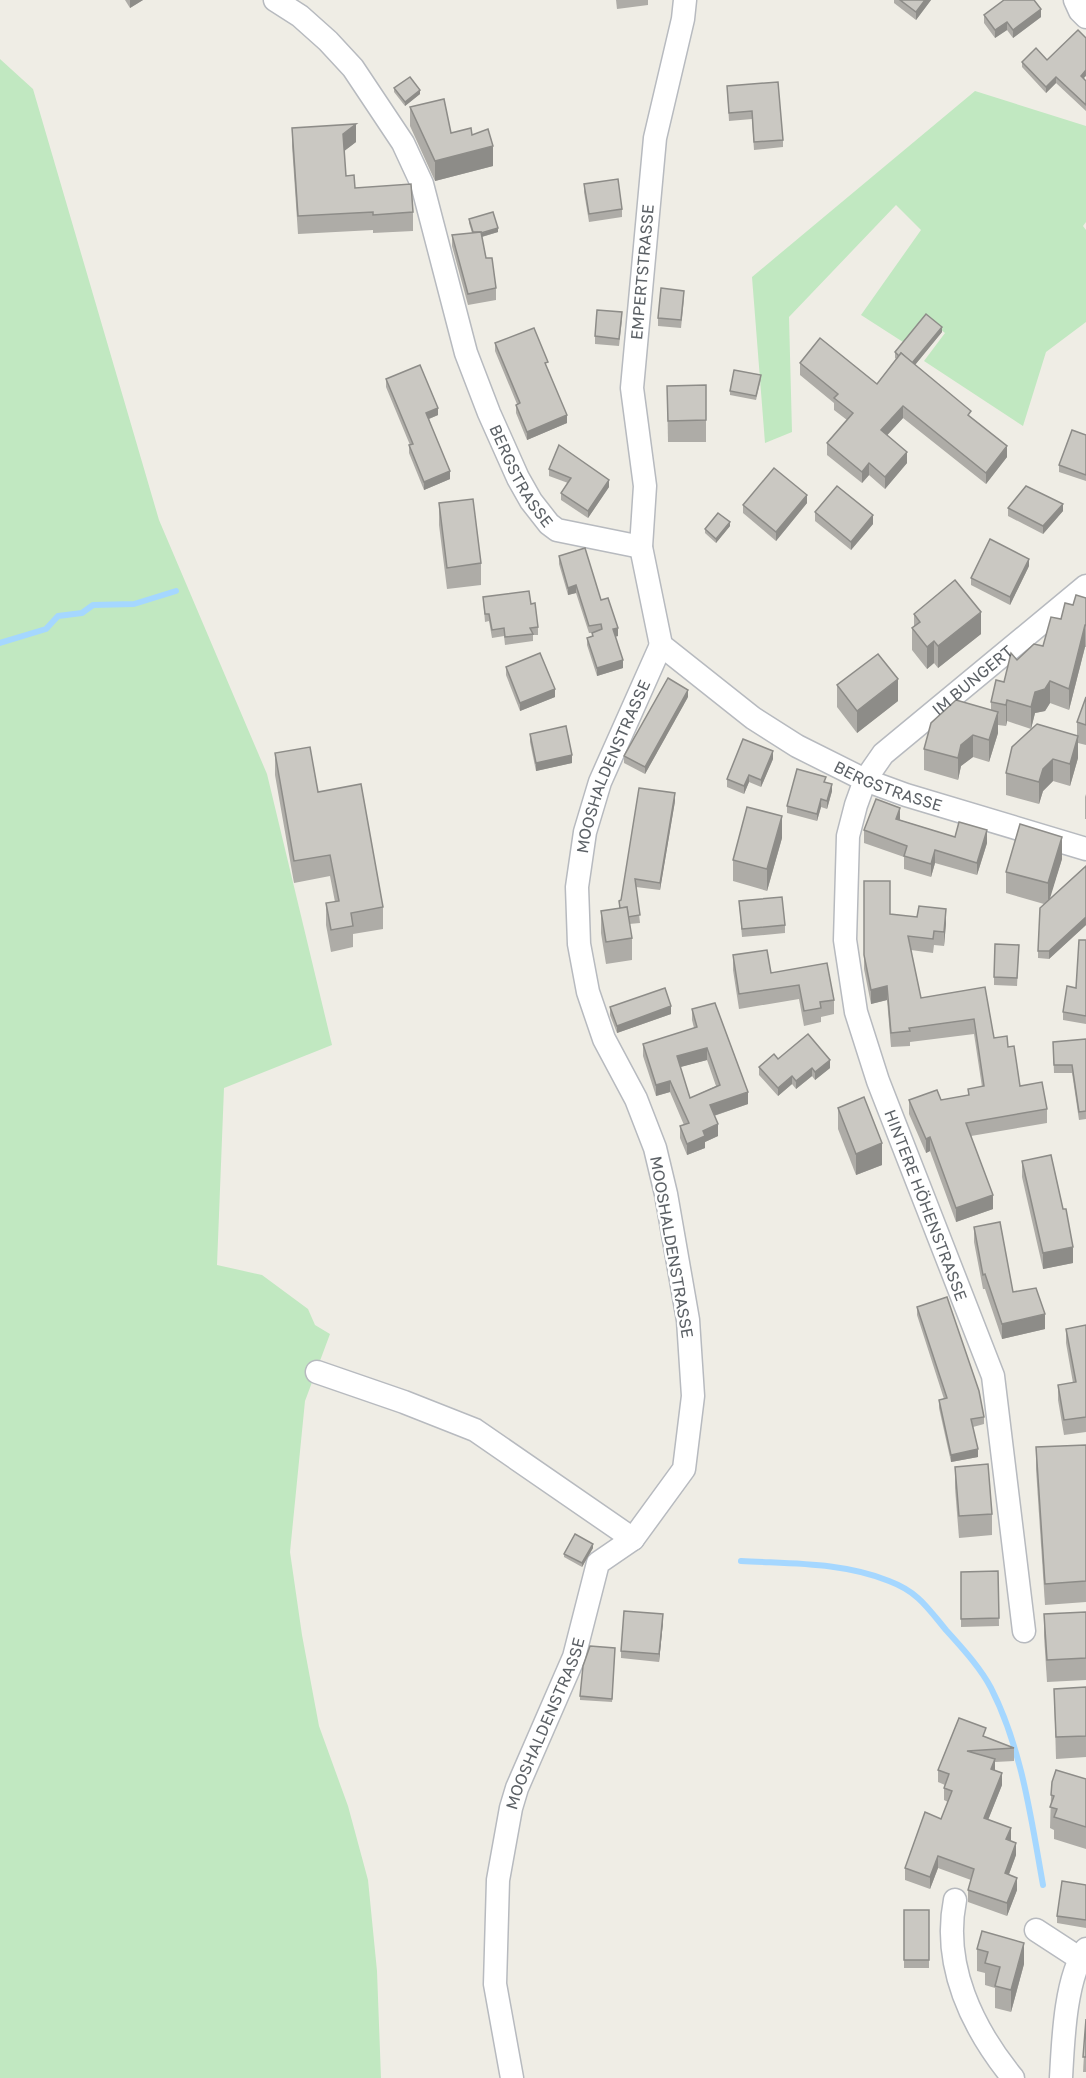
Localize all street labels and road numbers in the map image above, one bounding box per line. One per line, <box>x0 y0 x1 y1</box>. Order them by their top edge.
street label: EMPERTSTRASSE <box>626 203 658 341</box>
street label: BERGSTRASSE <box>485 421 558 531</box>
street label: IM BUNGERT <box>928 641 1017 719</box>
street label: MOOSHALDENSTRASSE <box>572 677 654 855</box>
street label: BERGSTRASSE <box>831 756 945 815</box>
street label: HINTERE HÖHENSTRASSE <box>880 1106 972 1304</box>
street label: MOOSHALDENSTRASSE <box>646 1154 698 1340</box>
street label: MOOSHALDENSTRASSE <box>501 1635 589 1812</box>

